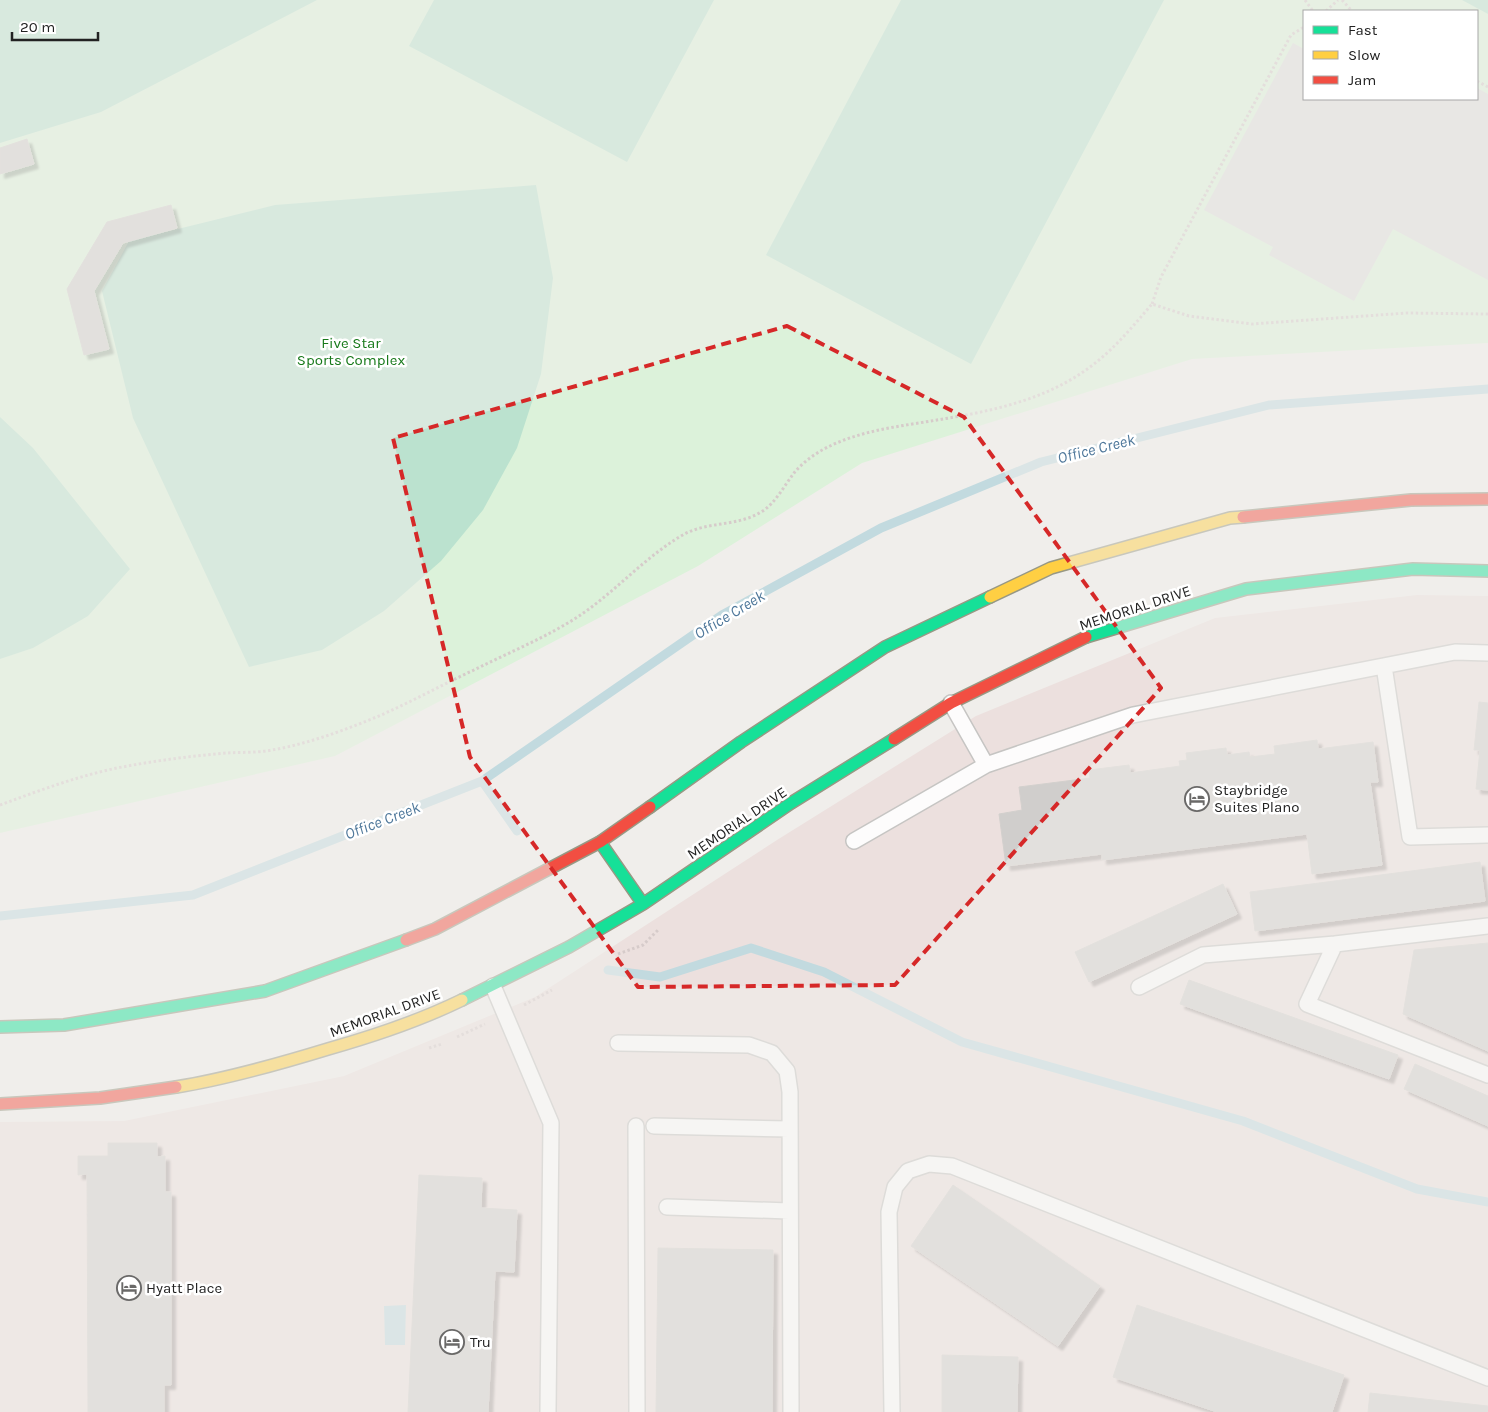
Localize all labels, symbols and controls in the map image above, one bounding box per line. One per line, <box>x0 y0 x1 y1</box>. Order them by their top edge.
scale bar <box>12 10 99 42</box>
legend <box>1303 10 1478 100</box>
text: 20 m <box>20 18 55 36</box>
text: Fast <box>1348 21 1378 39</box>
text: Slow <box>1348 46 1380 64</box>
text: Jam <box>1348 71 1376 89</box>
park label: Five Star Sports Complex <box>297 334 405 369</box>
water label: Office Creek <box>1055 430 1138 467</box>
street label: MEMORIAL DRIVE <box>1077 581 1193 635</box>
water label: Office Creek <box>691 585 769 643</box>
place label: Staybridge Suites Plano <box>1214 781 1299 816</box>
street label: MEMORIAL DRIVE <box>684 783 790 863</box>
hotel icon: Staybridge Suites Plano <box>1184 786 1210 812</box>
water label: Office Creek <box>342 797 423 843</box>
street label: MEMORIAL DRIVE <box>327 985 443 1041</box>
hotel icon: Hyatt Place <box>116 1275 142 1301</box>
place label: Hyatt Place <box>146 1279 222 1297</box>
hotel icon: Tru <box>439 1329 465 1355</box>
place label: Tru <box>470 1333 491 1351</box>

